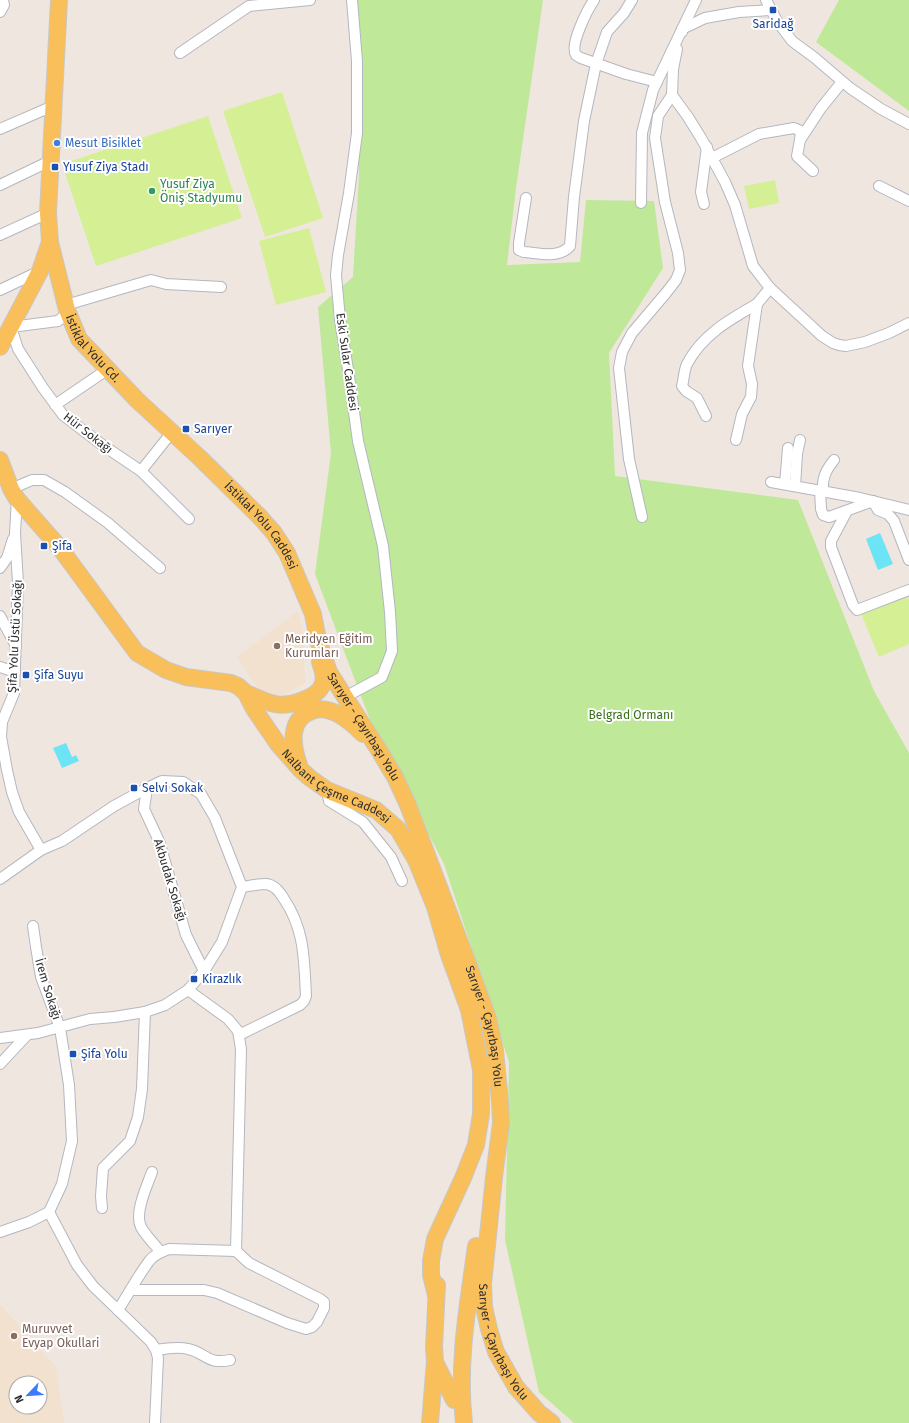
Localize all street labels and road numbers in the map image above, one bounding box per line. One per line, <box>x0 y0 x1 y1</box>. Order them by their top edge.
street label: İstiklal Yolu Cd. <box>63 312 123 385</box>
street label: Eski Sular Caddesi <box>333 312 361 412</box>
street label: Hür Sokağı <box>61 409 115 457</box>
street label: İstiklal Yolu Caddesi <box>222 478 300 571</box>
street label: Şifa Yolu Üstü Sokağı <box>3 579 25 693</box>
street label: Sarıyer - Çayırbaşı Yolu <box>324 670 403 784</box>
street label: Nalbant Çeşme Caddesi <box>279 746 393 826</box>
street label: Akbudak Sokağı <box>151 837 189 923</box>
street label: İrem Sokağı <box>32 956 65 1021</box>
street label: Sarıyer - Çayırbaşı Yolu <box>462 964 506 1088</box>
street label: Sarıyer - Çayırbaşı Yolu <box>476 1283 531 1403</box>

